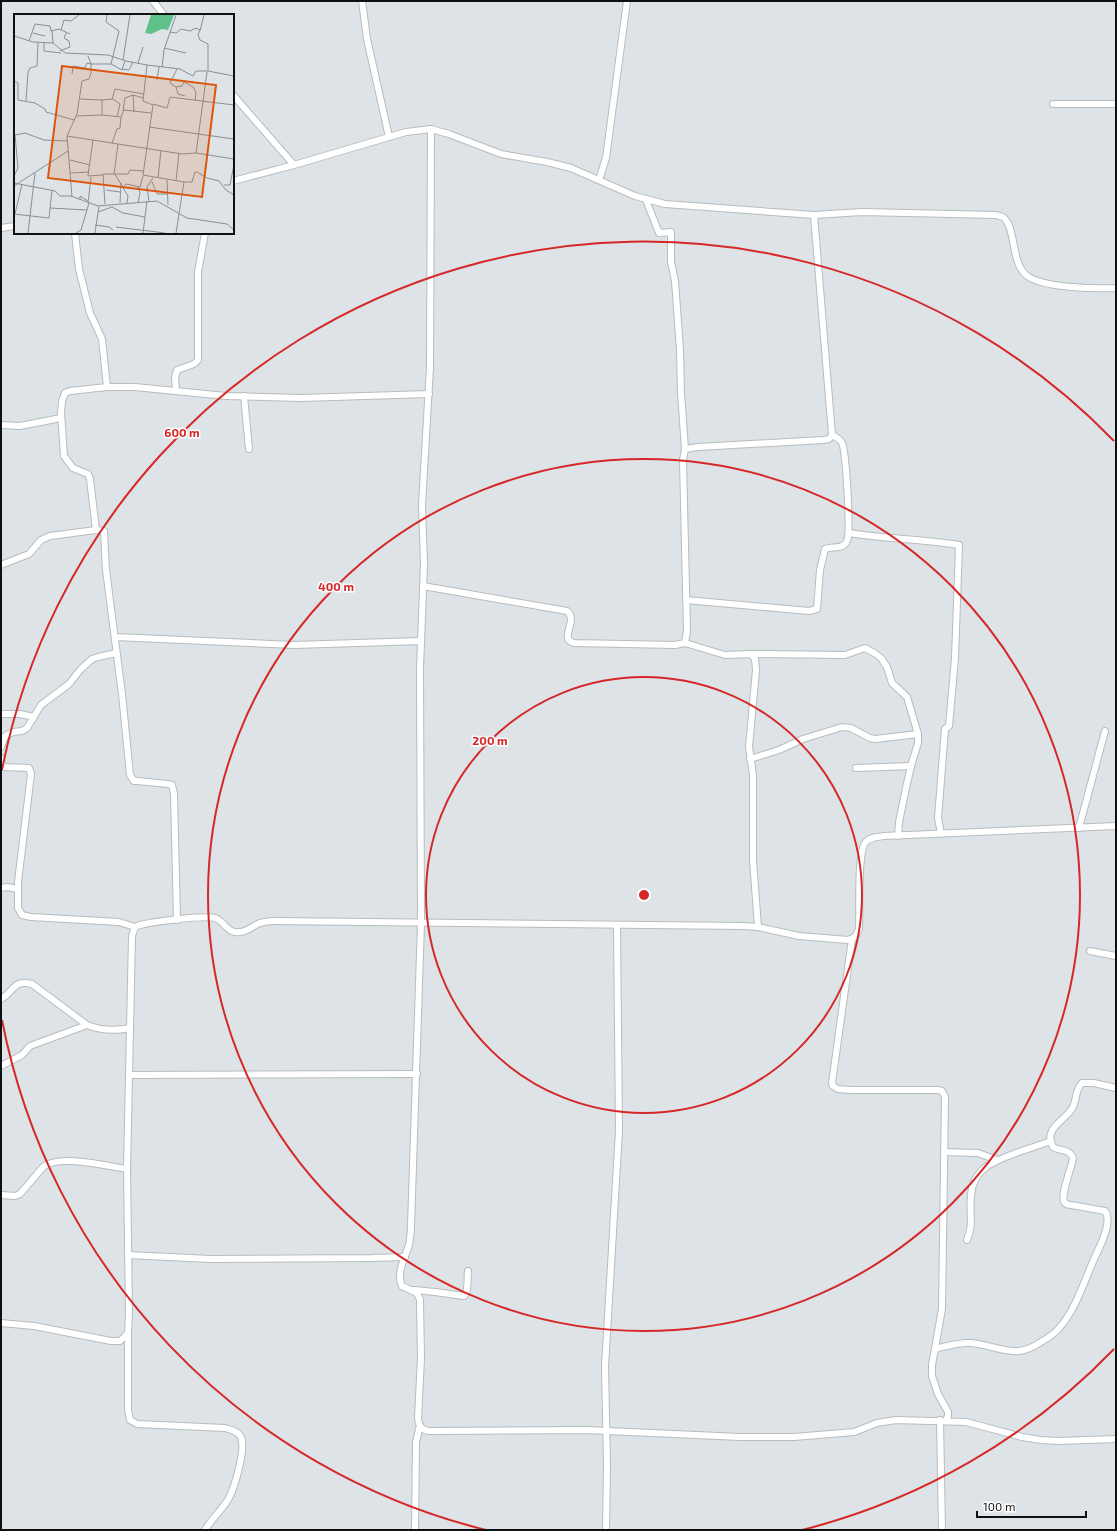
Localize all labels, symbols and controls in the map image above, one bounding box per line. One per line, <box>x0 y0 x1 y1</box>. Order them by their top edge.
inset map <box>14 14 234 234</box>
text: 600 m <box>164 425 200 439</box>
text: 400 m <box>318 579 354 593</box>
text: 200 m <box>472 733 508 747</box>
centre of rings <box>637 888 651 902</box>
scale bar <box>977 1493 1086 1519</box>
text: 100 m <box>983 1499 1015 1513</box>

